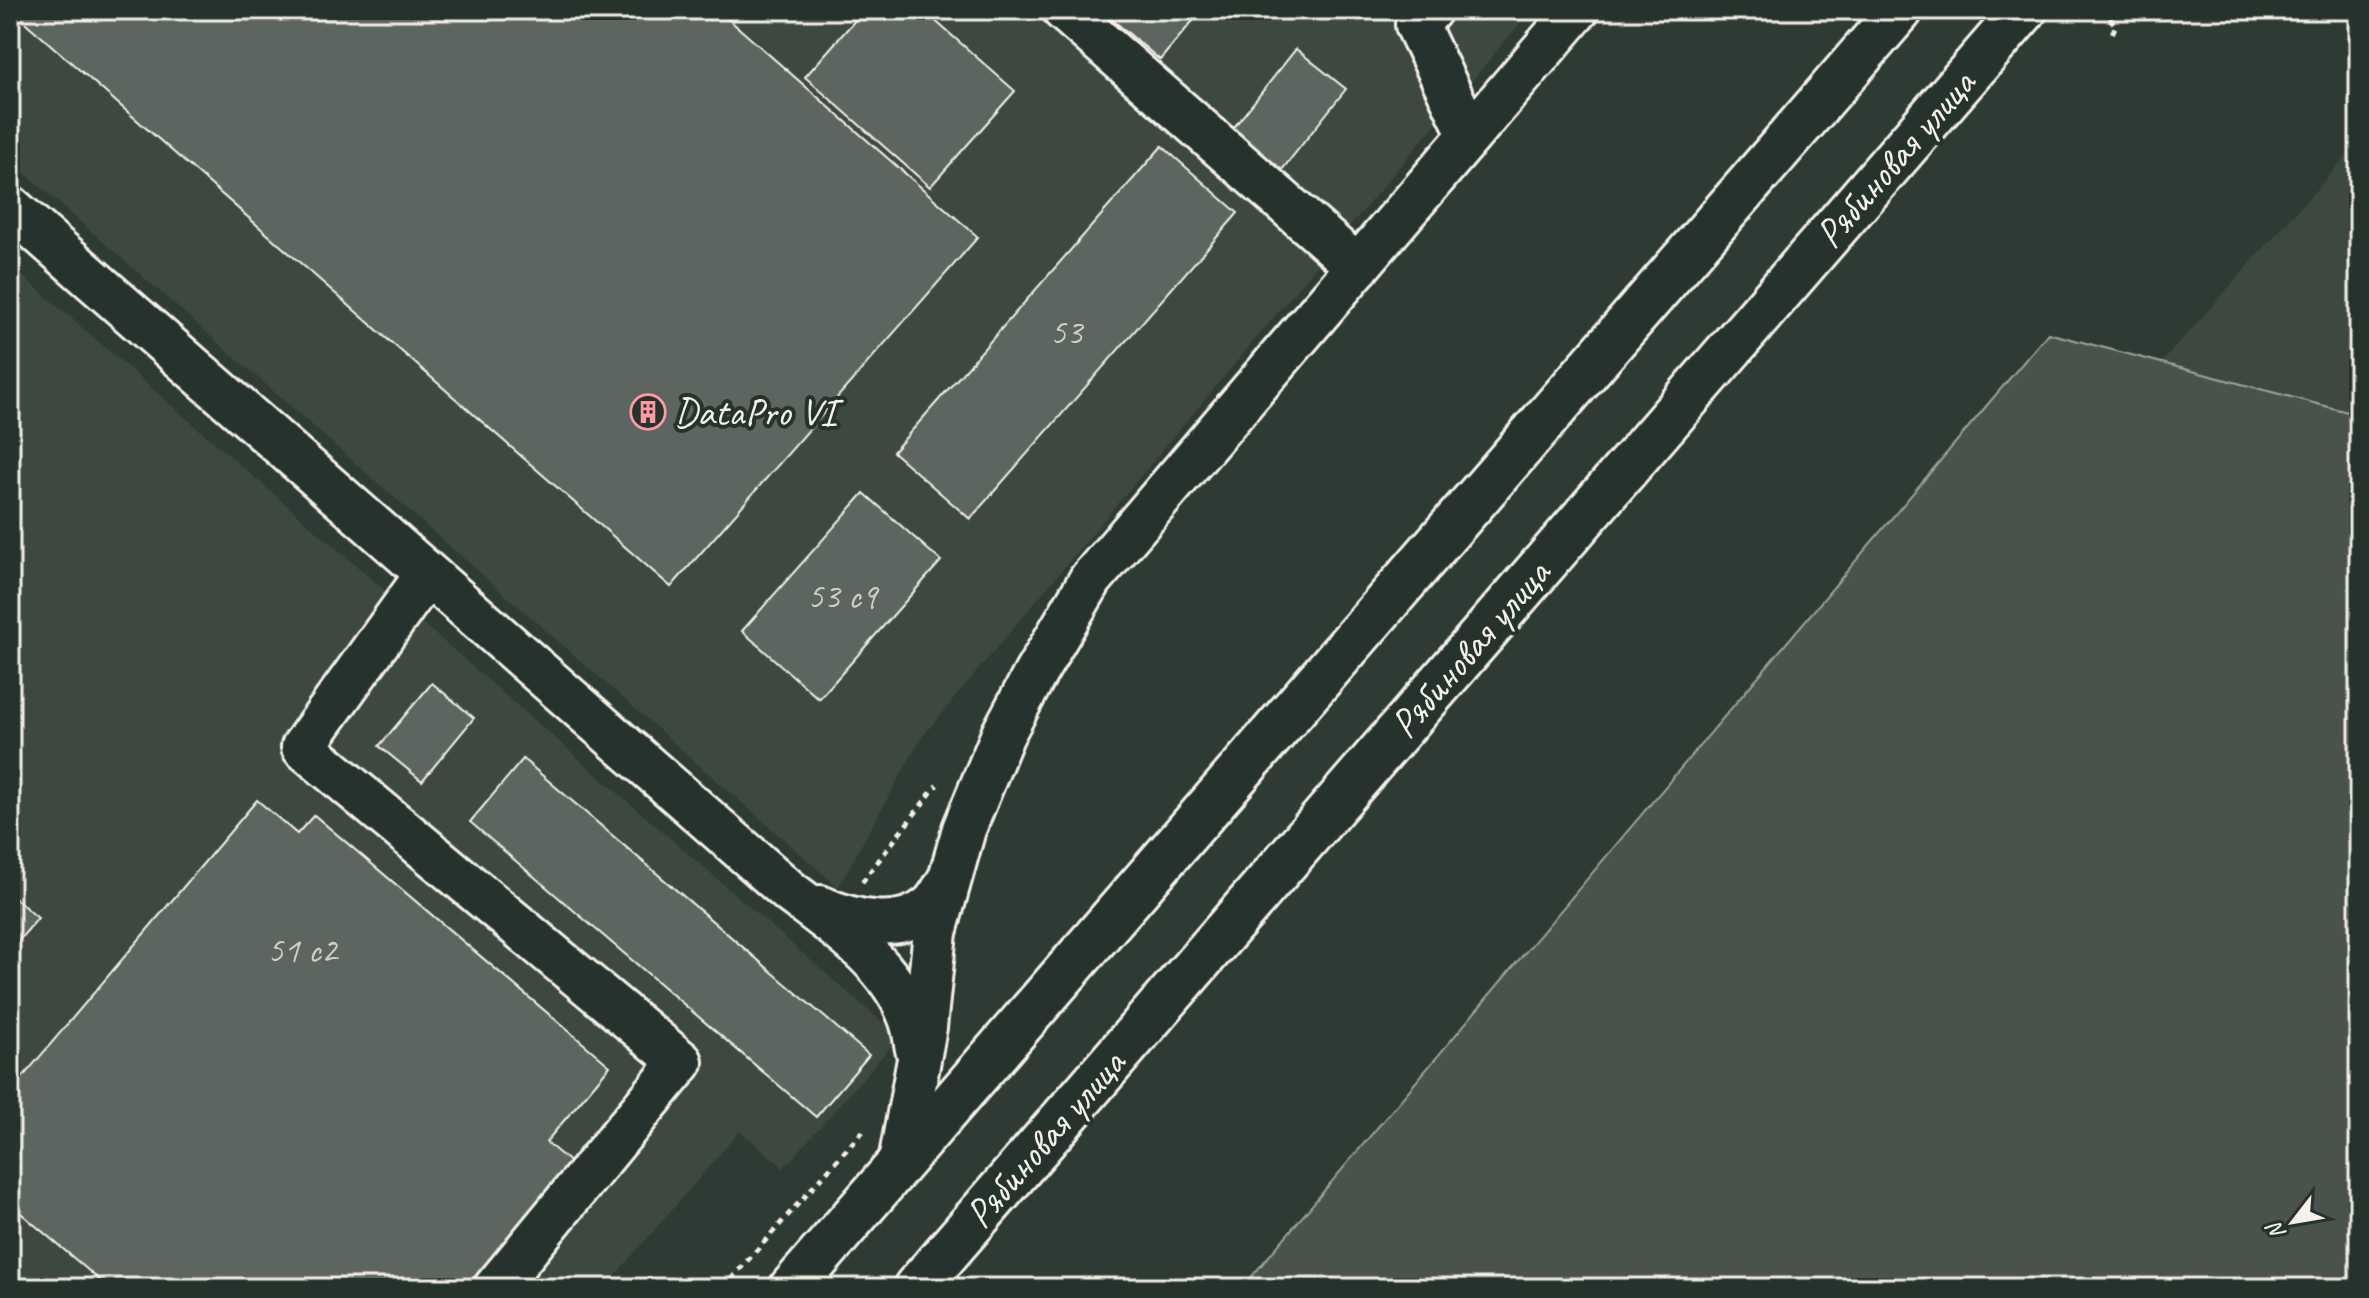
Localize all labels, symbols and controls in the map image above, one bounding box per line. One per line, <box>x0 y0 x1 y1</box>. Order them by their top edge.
street label: Рябиновая улица <box>1804 58 1988 258</box>
house number: 53 <box>1050 309 1085 355</box>
place label: DataPro VI <box>674 387 845 437</box>
building icon: DataPro VI <box>629 393 667 431</box>
street label: Рябиновая улица <box>1379 548 1563 748</box>
house number: 53 с9 <box>807 573 880 619</box>
house number: 51 с2 <box>267 927 340 973</box>
street label: Рябиновая улица <box>954 1038 1138 1238</box>
north arrow <box>2253 1182 2333 1262</box>
text: N <box>2259 1216 2292 1245</box>

